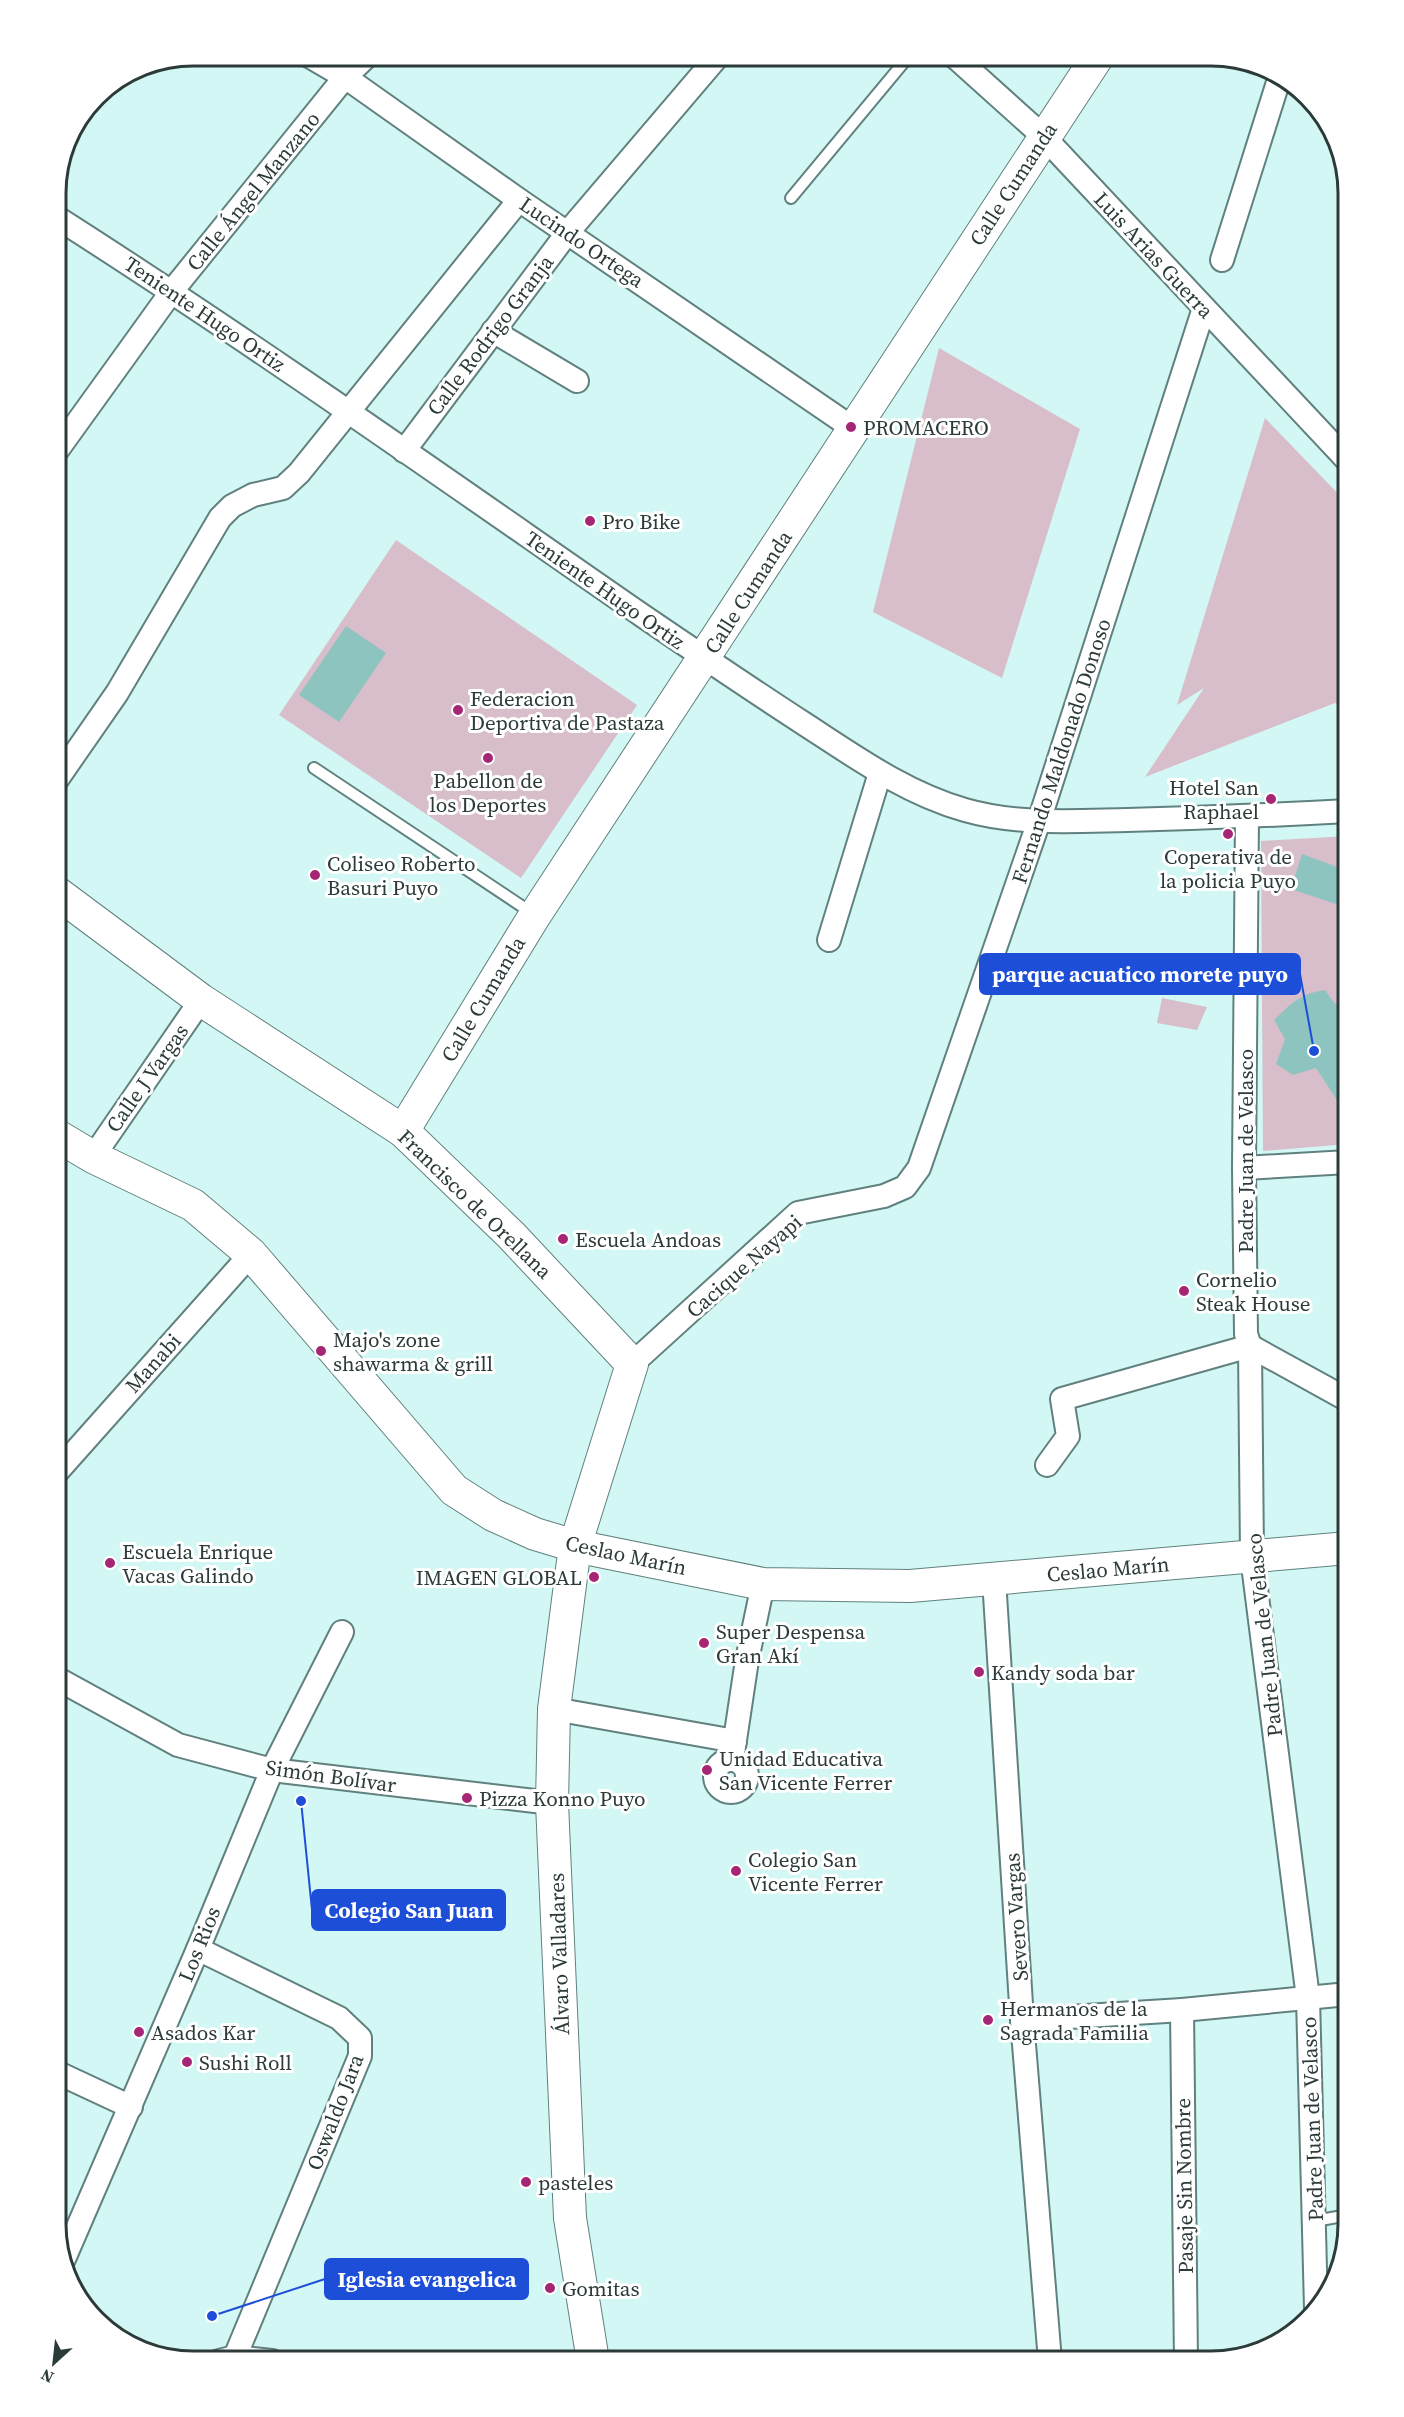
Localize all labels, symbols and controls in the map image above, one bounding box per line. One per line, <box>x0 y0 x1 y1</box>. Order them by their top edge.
street label: Calle Ángel Manzano <box>180 105 326 277</box>
street label: Calle Cumanda <box>962 116 1064 251</box>
street label: Luis Arias Guerra <box>1088 185 1221 325</box>
street label: Lucindo Ortega <box>514 190 650 295</box>
street label: Teniente Hugo Ortiz <box>119 249 292 379</box>
street label: Calle Rodrigo Granja <box>420 249 560 421</box>
place label: PROMACERO <box>863 413 989 442</box>
marker: PROMACERO <box>844 420 858 434</box>
place label: Pro Bike <box>602 507 681 536</box>
marker: Pro Bike <box>583 514 597 528</box>
street label: Teniente Hugo Ortiz <box>519 524 691 656</box>
street label: Calle Cumanda <box>697 524 799 659</box>
street label: Fernando Maldonado Donoso <box>1004 615 1118 887</box>
place label: Federacion Deportiva de Pastaza <box>470 684 665 737</box>
marker: Federacion Deportiva de Pastaza <box>451 703 465 717</box>
marker: Pabellon de los Deportes <box>481 751 495 765</box>
place label: Pabellon de los Deportes <box>430 766 546 819</box>
place label: Hotel San Raphael <box>1169 773 1259 826</box>
marker: Hotel San Raphael <box>1264 792 1278 806</box>
marker: Coperativa de la policia Puyo <box>1221 827 1235 841</box>
place label: Coperativa de la policia Puyo <box>1160 842 1296 895</box>
place label: Coliseo Roberto Basuri Puyo <box>327 849 476 902</box>
marker: Coliseo Roberto Basuri Puyo <box>308 868 322 882</box>
street label: Calle Cumanda <box>434 930 532 1067</box>
callout: parque acuatico morete puyo <box>980 954 1300 994</box>
text: parque acuatico morete puyo <box>992 959 1288 989</box>
street label: Calle J Vargas <box>99 1018 195 1138</box>
street label: Padre Juan de Velasco <box>1231 1049 1260 1253</box>
street label: Francisco de Orellana <box>392 1123 559 1285</box>
street label: Cacique Nayapi <box>680 1208 808 1324</box>
place label: Escuela Andoas <box>575 1225 721 1254</box>
marker: Escuela Andoas <box>556 1232 570 1246</box>
place label: Cornelio Steak House <box>1196 1265 1310 1318</box>
marker: Cornelio Steak House <box>1177 1284 1191 1298</box>
place label: Majo's zone shawarma & grill <box>333 1325 493 1378</box>
street label: Manabi <box>119 1327 187 1399</box>
marker: Majo's zone shawarma & grill <box>314 1344 328 1358</box>
street label: Ceslao Marín <box>563 1528 689 1582</box>
street label: Padre Juan de Velasco <box>1239 1532 1289 1738</box>
place label: Escuela Enrique Vacas Galindo <box>122 1537 273 1590</box>
street label: Ceslao Marín <box>1045 1549 1171 1589</box>
marker: Escuela Enrique Vacas Galindo <box>103 1556 117 1570</box>
place label: IMAGEN GLOBAL <box>416 1563 582 1592</box>
marker: IMAGEN GLOBAL <box>587 1570 601 1584</box>
place label: Super Despensa Gran Akí <box>716 1617 866 1670</box>
marker: Super Despensa Gran Akí <box>697 1636 711 1650</box>
place label: Kandy soda bar <box>991 1658 1135 1687</box>
marker: Kandy soda bar <box>972 1665 986 1679</box>
place label: Unidad Educativa San Vicente Ferrer <box>719 1744 892 1797</box>
street label: Simón Bolívar <box>264 1752 398 1800</box>
marker: Unidad Educativa San Vicente Ferrer <box>700 1763 714 1777</box>
place label: Pizza Konno Puyo <box>479 1784 646 1813</box>
marker: Pizza Konno Puyo <box>460 1791 474 1805</box>
place label: Colegio San Vicente Ferrer <box>748 1845 883 1898</box>
street label: Severo Vargas <box>997 1852 1035 1982</box>
marker: Colegio San Vicente Ferrer <box>729 1864 743 1878</box>
street label: Álvaro Valladares <box>542 1872 576 2036</box>
callout: Colegio San Juan <box>312 1890 505 1930</box>
text: Colegio San Juan <box>325 1895 494 1925</box>
street label: Los Rios <box>171 1902 227 1986</box>
place label: Hermanos de la Sagrada Familia <box>1000 1994 1149 2047</box>
marker: Hermanos de la Sagrada Familia <box>981 2013 995 2027</box>
street label: Padre Juan de Velasco <box>1294 2016 1330 2222</box>
place label: Asados Kar <box>151 2018 256 2047</box>
marker: Asados Kar <box>132 2025 146 2039</box>
place label: Sushi Roll <box>199 2048 292 2077</box>
street label: Oswaldo Jara <box>300 2049 371 2174</box>
marker: Sushi Roll <box>180 2055 194 2069</box>
street label: Pasaje Sin Nombre <box>1168 2098 1200 2274</box>
place label: pasteles <box>538 2168 613 2197</box>
marker: pasteles <box>519 2175 533 2189</box>
callout: Iglesia evangelica <box>325 2259 528 2299</box>
text: Iglesia evangelica <box>337 2264 517 2294</box>
place label: Gomitas <box>562 2274 640 2303</box>
marker: Gomitas <box>543 2281 557 2295</box>
north arrow <box>24 2333 84 2393</box>
text: N <box>37 2364 57 2389</box>

